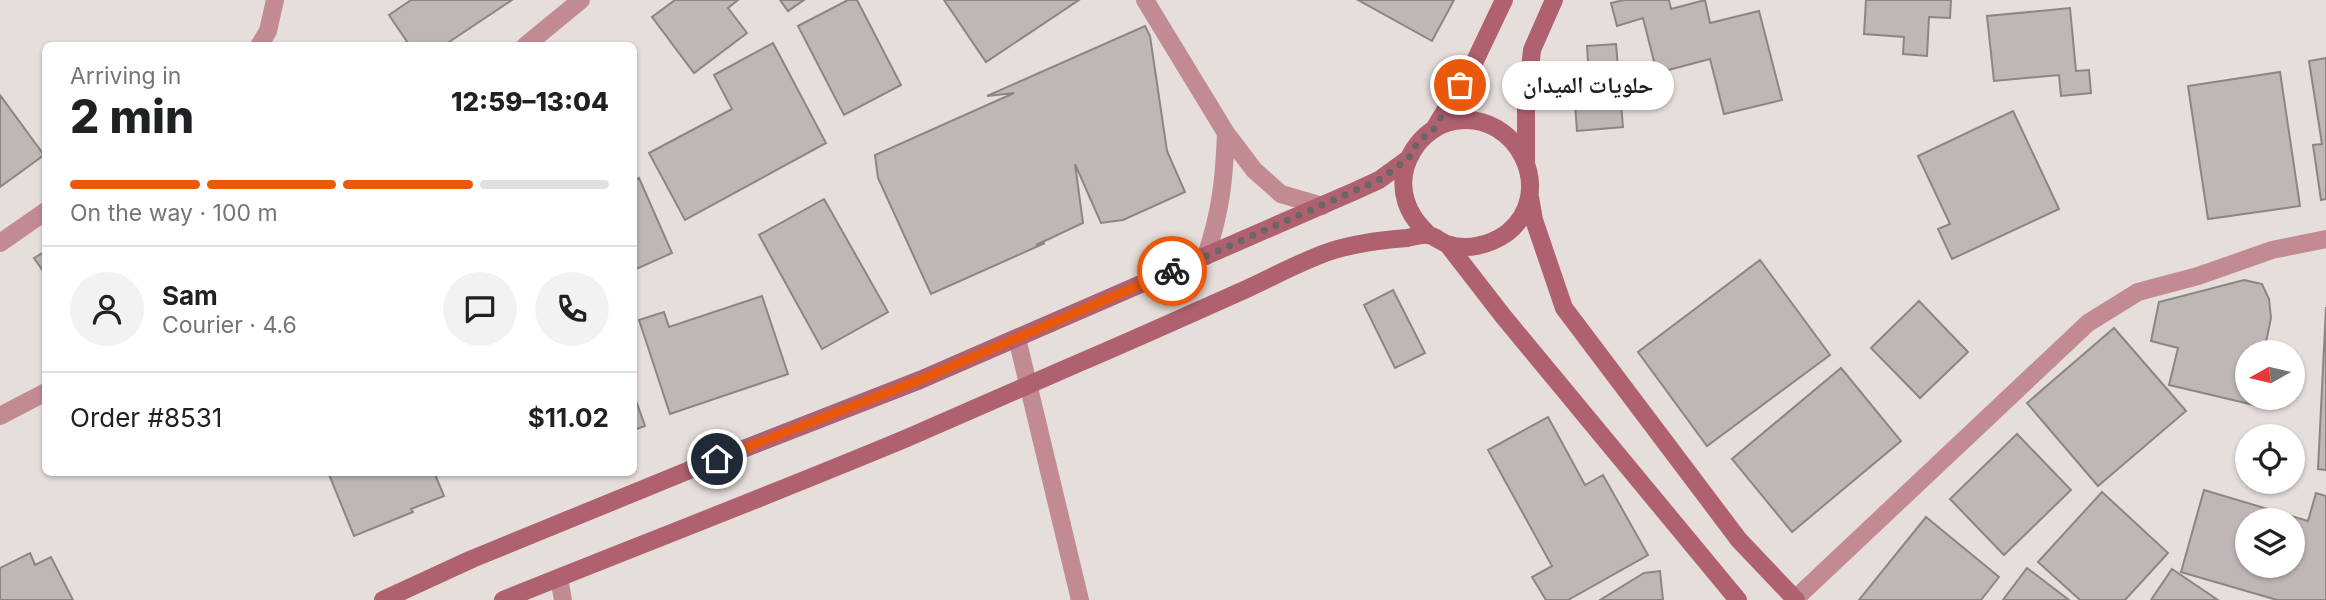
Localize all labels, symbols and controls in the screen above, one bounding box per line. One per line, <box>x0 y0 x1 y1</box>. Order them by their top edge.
pin <box>1430 55 1490 115</box>
callout: حلويات الميدان <box>1502 60 1674 110</box>
text: Arriving in <box>70 62 181 90</box>
icon: bag <box>1441 66 1479 104</box>
text: حلويات الميدان <box>1523 71 1653 99</box>
text: 12:59–13:04 <box>451 86 609 117</box>
text: 2 min <box>70 88 194 144</box>
text: On the way · 100 m <box>70 199 278 227</box>
courier <box>1137 236 1207 306</box>
icon: bike <box>1153 252 1191 290</box>
button: person <box>70 272 144 346</box>
button: chat <box>443 272 517 346</box>
button: phone <box>535 272 609 346</box>
text: Sam <box>162 280 218 311</box>
text: Courier · 4.6 <box>162 311 297 339</box>
north arrow <box>2235 340 2305 410</box>
map controls <box>2235 340 2305 578</box>
text: Order #8531 <box>70 402 222 433</box>
text: $11.02 <box>528 402 609 433</box>
button: locate <box>2235 424 2305 494</box>
pin <box>687 429 747 489</box>
icon: home <box>698 440 736 478</box>
button: layers <box>2235 508 2305 578</box>

